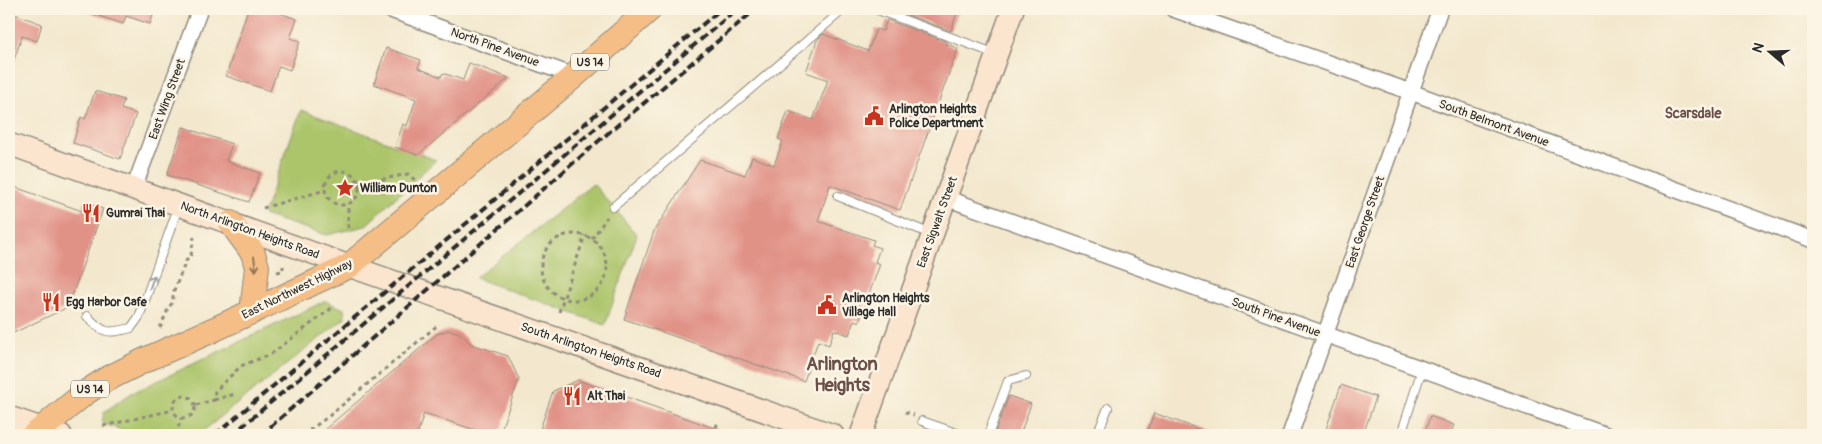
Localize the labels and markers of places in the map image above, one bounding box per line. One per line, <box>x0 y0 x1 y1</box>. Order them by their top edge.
place label: Arlington Heights Police Department <box>889 102 984 131</box>
public building icon: Arlington Heights Police Department <box>863 105 885 127</box>
place icon: William Dunton <box>334 177 356 199</box>
place label: William Dunton <box>360 181 437 196</box>
restaurant icon: Gumrai Thai <box>80 202 102 224</box>
place label: Gumrai Thai <box>106 206 165 221</box>
restaurant icon: Egg Harbor Cafe <box>40 291 62 313</box>
place label: Arlington Heights Village Hall <box>842 291 930 320</box>
public building icon: Arlington Heights Village Hall <box>816 294 838 316</box>
place label: Egg Harbor Cafe <box>66 295 148 310</box>
restaurant icon: Alt Thai <box>561 385 583 407</box>
place label: Alt Thai <box>587 389 625 404</box>

